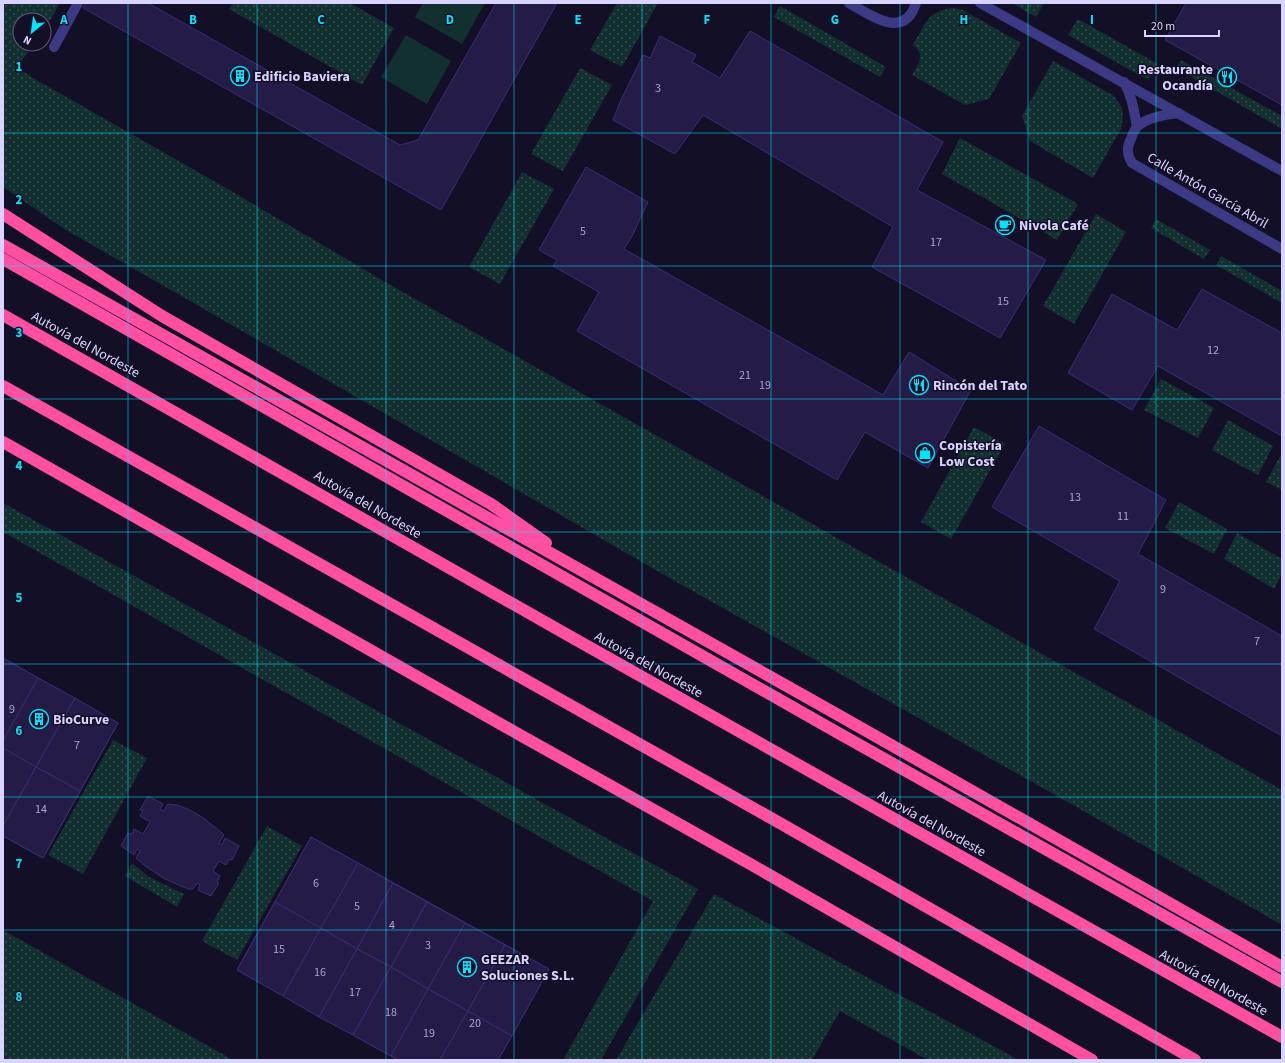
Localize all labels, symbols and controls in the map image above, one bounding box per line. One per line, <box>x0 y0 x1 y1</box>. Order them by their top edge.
text: A <box>59 11 68 29</box>
text: B <box>189 11 197 29</box>
text: C <box>317 11 325 29</box>
text: D <box>446 11 454 29</box>
text: E <box>574 11 582 29</box>
text: F <box>704 11 711 29</box>
text: G <box>831 11 839 29</box>
text: H <box>960 11 968 29</box>
text: I <box>1090 11 1094 29</box>
north arrow <box>12 12 52 52</box>
scale bar <box>1145 12 1219 38</box>
text: 20 m <box>1151 18 1175 35</box>
text: N <box>21 32 34 49</box>
text: 1 <box>16 58 23 76</box>
place label: Restaurante Ocandía <box>1138 60 1213 96</box>
building icon: Edificio Baviera <box>229 65 251 87</box>
restaurant icon: Restaurante Ocandía <box>1216 66 1238 88</box>
place label: Edificio Baviera <box>254 67 350 87</box>
house number: 3 <box>655 80 661 97</box>
street label: Calle Antón García Abril <box>1143 148 1272 234</box>
text: 2 <box>16 191 23 209</box>
cafe icon: Nivola Café <box>994 214 1016 236</box>
place label: Nivola Café <box>1019 216 1089 236</box>
house number: 5 <box>580 223 586 240</box>
house number: 17 <box>930 234 942 251</box>
house number: 15 <box>997 293 1009 310</box>
street label: Autovía del Nordeste <box>28 307 143 383</box>
text: 3 <box>16 324 23 342</box>
house number: 12 <box>1207 342 1219 359</box>
house number: 21 <box>739 367 751 384</box>
restaurant icon: Rincón del Tato <box>908 374 930 396</box>
place label: Rincón del Tato <box>933 376 1027 396</box>
house number: 19 <box>759 377 771 394</box>
place label: Copistería Low Cost <box>939 436 1002 472</box>
shop icon: Copistería Low Cost <box>914 442 936 464</box>
text: 4 <box>16 457 23 475</box>
street label: Autovía del Nordeste <box>310 466 425 544</box>
house number: 13 <box>1069 489 1081 506</box>
house number: 11 <box>1117 508 1129 525</box>
house number: 9 <box>1160 581 1166 598</box>
text: 5 <box>16 589 23 607</box>
street label: Autovía del Nordeste <box>591 627 706 703</box>
house number: 7 <box>1254 633 1260 650</box>
house number: 9 <box>9 701 15 718</box>
building icon: BioCurve <box>28 708 50 730</box>
place label: BioCurve <box>53 710 109 730</box>
text: 6 <box>16 722 23 740</box>
house number: 7 <box>74 737 80 754</box>
street label: Autovía del Nordeste <box>874 786 989 862</box>
house number: 14 <box>35 801 47 818</box>
text: 7 <box>16 855 23 873</box>
house number: 6 <box>313 875 319 892</box>
house number: 5 <box>354 898 360 915</box>
house number: 4 <box>389 917 395 934</box>
house number: 3 <box>425 937 431 954</box>
house number: 15 <box>273 941 285 958</box>
street label: Autovía del Nordeste <box>1156 945 1271 1021</box>
place label: GEEZAR Soluciones S.L. <box>481 950 574 986</box>
building icon: GEEZAR Soluciones S.L. <box>456 956 478 978</box>
house number: 16 <box>314 964 326 981</box>
house number: 17 <box>349 984 361 1001</box>
text: 8 <box>16 988 23 1006</box>
house number: 18 <box>385 1004 397 1021</box>
house number: 20 <box>469 1015 481 1032</box>
house number: 19 <box>423 1025 435 1042</box>

